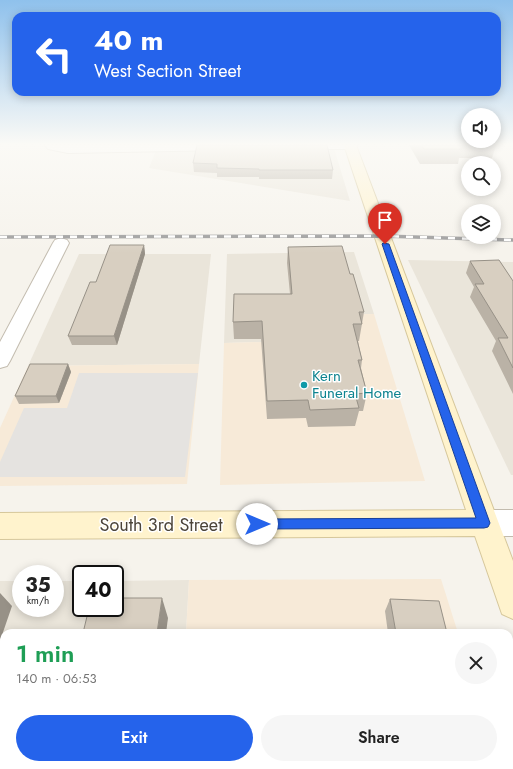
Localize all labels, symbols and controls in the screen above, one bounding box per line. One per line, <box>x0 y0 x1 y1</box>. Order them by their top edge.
text: 40 m <box>94 20 163 61</box>
icon: left <box>28 28 80 80</box>
text: West Section Street <box>94 58 241 84</box>
map controls <box>461 108 501 244</box>
button: sound <box>461 108 501 148</box>
button: search <box>461 156 501 196</box>
pin <box>368 203 402 244</box>
button: layers <box>461 204 501 244</box>
icon: arrive <box>374 209 396 231</box>
place label: Kern Funeral Home <box>312 365 402 404</box>
marker: Kern Funeral Home <box>299 380 309 390</box>
position arrow <box>236 503 278 545</box>
street label: South 3rd Street <box>100 512 223 538</box>
speed limit sign: 40 <box>72 565 124 617</box>
text: 35 <box>25 571 51 600</box>
text: km/h <box>27 593 49 608</box>
text: 1 min <box>16 636 74 671</box>
button: close <box>455 642 497 684</box>
text: 140 m · 06:53 <box>16 669 97 688</box>
button: Exit <box>16 715 253 761</box>
button: Share <box>261 715 497 761</box>

